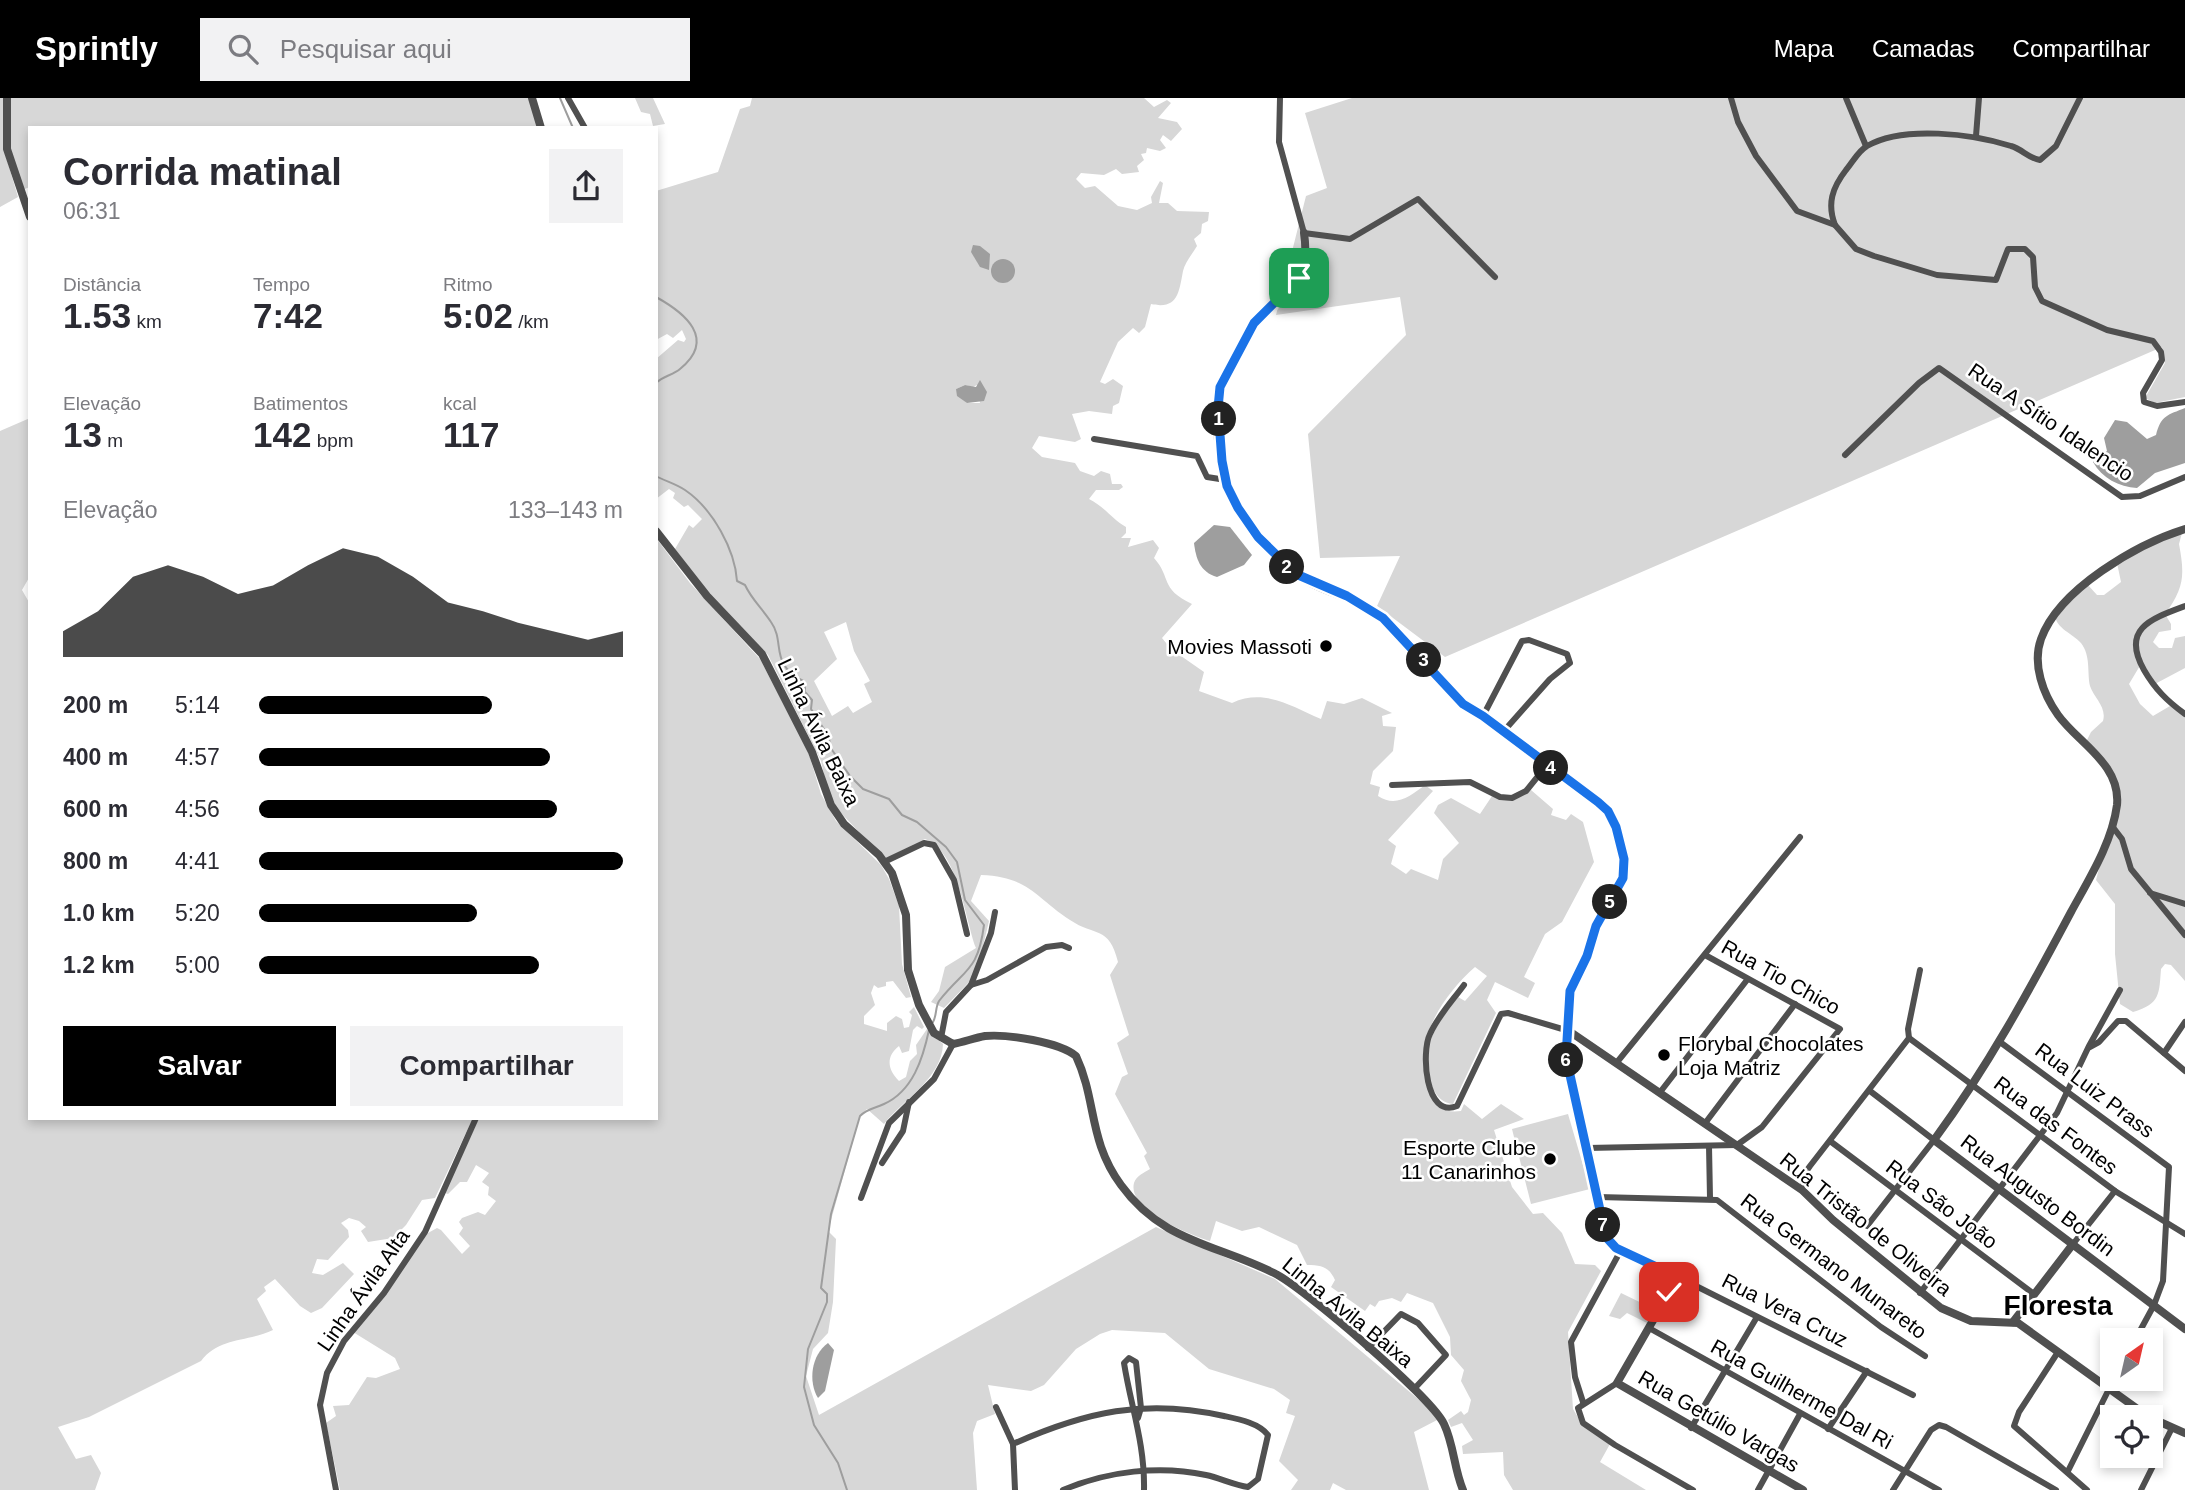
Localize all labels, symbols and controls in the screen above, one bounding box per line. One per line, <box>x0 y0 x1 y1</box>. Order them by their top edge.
search box <box>200 18 690 81</box>
text: Sprintly <box>35 30 158 67</box>
icon: search <box>224 30 262 68</box>
text: Pesquisar aqui <box>280 34 452 64</box>
text: Mapa <box>1774 35 1834 62</box>
text: Camadas <box>1872 35 1975 62</box>
text: Compartilhar <box>2013 35 2150 62</box>
button: share <box>549 149 623 223</box>
text: Corrida matinal <box>63 151 342 193</box>
text: 06:31 <box>63 198 121 224</box>
pin <box>1269 248 1329 308</box>
icon: arrive <box>1280 259 1318 297</box>
text: Distância <box>63 274 141 295</box>
text: Tempo <box>253 274 310 295</box>
text: Ritmo <box>443 274 493 295</box>
text: 1.53 <box>63 296 131 335</box>
text: 7:42 <box>253 296 323 335</box>
text: 5:02 <box>443 296 513 335</box>
text: km <box>131 311 162 332</box>
text: /km <box>513 311 549 332</box>
street label: Rua A Sítio Idalencio <box>1964 358 2138 486</box>
text: Elevação <box>63 393 141 414</box>
text: Batimentos <box>253 393 348 414</box>
text: kcal <box>443 393 477 414</box>
pin: 1 <box>1202 402 1236 436</box>
text: 1 <box>1213 408 1224 429</box>
text: 13 <box>63 415 102 454</box>
text: 142 <box>253 415 311 454</box>
text: 117 <box>443 415 499 454</box>
text: m <box>102 430 123 451</box>
text: bpm <box>311 430 354 451</box>
text: Elevação <box>63 497 158 523</box>
text: 133–143 m <box>508 497 623 523</box>
pin: 2 <box>1270 550 1304 584</box>
text: 2 <box>1281 556 1292 577</box>
place label: Movies Massoti <box>1167 635 1312 658</box>
marker: Movies Massoti <box>1318 638 1334 654</box>
pin: 3 <box>1406 642 1442 678</box>
text: 3 <box>1418 649 1429 670</box>
street label: Linha Ávila Baixa <box>773 655 865 810</box>
text: 200 m <box>63 692 128 718</box>
text: 5:14 <box>175 692 220 718</box>
text: 400 m <box>63 744 128 770</box>
text: 4:57 <box>175 744 220 770</box>
pin: 4 <box>1534 750 1568 786</box>
text: 4 <box>1545 757 1556 778</box>
text: 600 m <box>63 796 128 822</box>
text: 4:56 <box>175 796 220 822</box>
text: 800 m <box>63 848 128 874</box>
text: 4:41 <box>175 848 220 874</box>
pin: 5 <box>1592 884 1628 920</box>
text: 5 <box>1604 891 1615 912</box>
text: 1.0 km <box>63 900 135 926</box>
text: 5:20 <box>175 900 220 926</box>
street label: Rua Tio Chico <box>1718 935 1844 1019</box>
text: 1.2 km <box>63 952 135 978</box>
text: 5:00 <box>175 952 220 978</box>
button: Salvar <box>63 1026 336 1106</box>
button: Compartilhar <box>350 1026 623 1106</box>
place label: Florybal Chocolates Loja Matriz <box>1678 1032 1864 1079</box>
street label: Rua Luiz Prass <box>2031 1038 2159 1142</box>
pin: 6 <box>1548 1042 1584 1077</box>
marker: Florybal Chocolates Loja Matriz <box>1656 1047 1672 1063</box>
text: 6 <box>1560 1049 1571 1070</box>
street label: Rua das Fontes <box>1990 1071 2122 1179</box>
street label: Rua Augusto Bordin <box>1956 1130 2120 1260</box>
place label: Esporte Clube 11 Canarinhos <box>1401 1136 1536 1183</box>
street label: Rua Tristão de Oliveira <box>1776 1148 1956 1300</box>
marker: Esporte Clube 11 Canarinhos <box>1542 1151 1558 1167</box>
street label: Rua São João <box>1882 1155 2002 1253</box>
street label: Rua Germano Munareto <box>1737 1189 1931 1343</box>
pin: 7 <box>1586 1208 1620 1242</box>
text: 7 <box>1597 1214 1608 1235</box>
street label: Linha Ávila Alta <box>312 1224 414 1355</box>
street label: Linha Ávila Baixa <box>1278 1252 1418 1372</box>
pin <box>1639 1262 1699 1322</box>
street label: Rua Vera Cruz <box>1718 1268 1852 1352</box>
icon: check <box>1650 1273 1688 1311</box>
district label: Floresta <box>2004 1290 2113 1321</box>
north arrow <box>2100 1328 2163 1391</box>
map controls <box>2100 1328 2163 1468</box>
street label: Rua Guilherme Dal Ri <box>1707 1334 1897 1454</box>
street label: Rua Getúlio Vargas <box>1635 1366 1803 1476</box>
button: locate <box>2100 1405 2163 1468</box>

